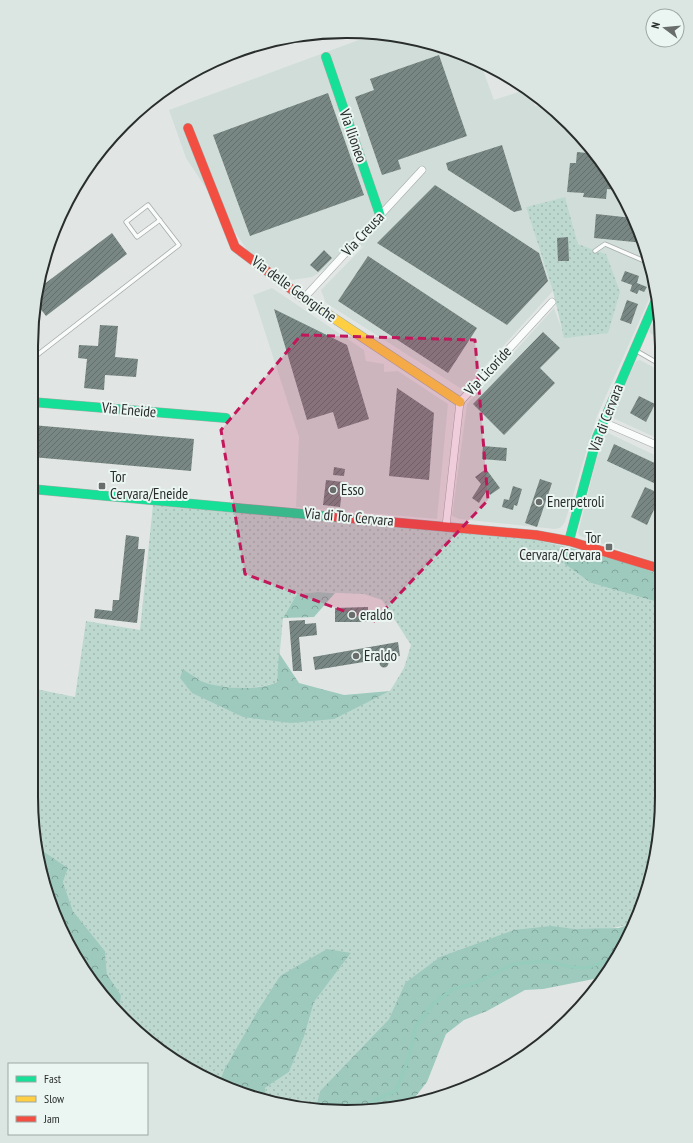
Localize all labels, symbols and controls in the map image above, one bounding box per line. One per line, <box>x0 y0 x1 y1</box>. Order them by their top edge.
north arrow <box>645 8 685 48</box>
text: N <box>648 20 663 30</box>
street label: Via Ilioneo <box>335 106 371 165</box>
street label: Via Creusa <box>337 207 388 261</box>
street label: Via delle Georgiche <box>247 251 340 326</box>
street label: Via Licoride <box>459 342 515 400</box>
street label: Via di Cervara <box>584 381 627 455</box>
street label: Via Eneide <box>100 398 157 421</box>
place label: Tor Cervara/Eneide <box>110 467 188 503</box>
place label: Esso <box>341 480 364 499</box>
marker: Tor Cervara/Eneide <box>97 481 107 491</box>
marker: Esso <box>328 485 338 495</box>
place label: Enerpetroli <box>547 492 605 511</box>
marker: Enerpetroli <box>534 497 544 507</box>
street label: Via di Tor Cervara <box>303 503 394 530</box>
place label: Tor Cervara/Cervara <box>519 528 602 564</box>
marker: Tor Cervara/Cervara <box>604 542 614 552</box>
place label: eraldo <box>360 605 393 624</box>
marker: eraldo <box>347 610 357 620</box>
place label: Eraldo <box>364 646 397 665</box>
marker: Eraldo <box>351 651 361 661</box>
legend <box>8 1063 148 1135</box>
text: Fast <box>44 1071 62 1086</box>
text: Slow <box>44 1091 65 1106</box>
text: Jam <box>43 1111 60 1126</box>

